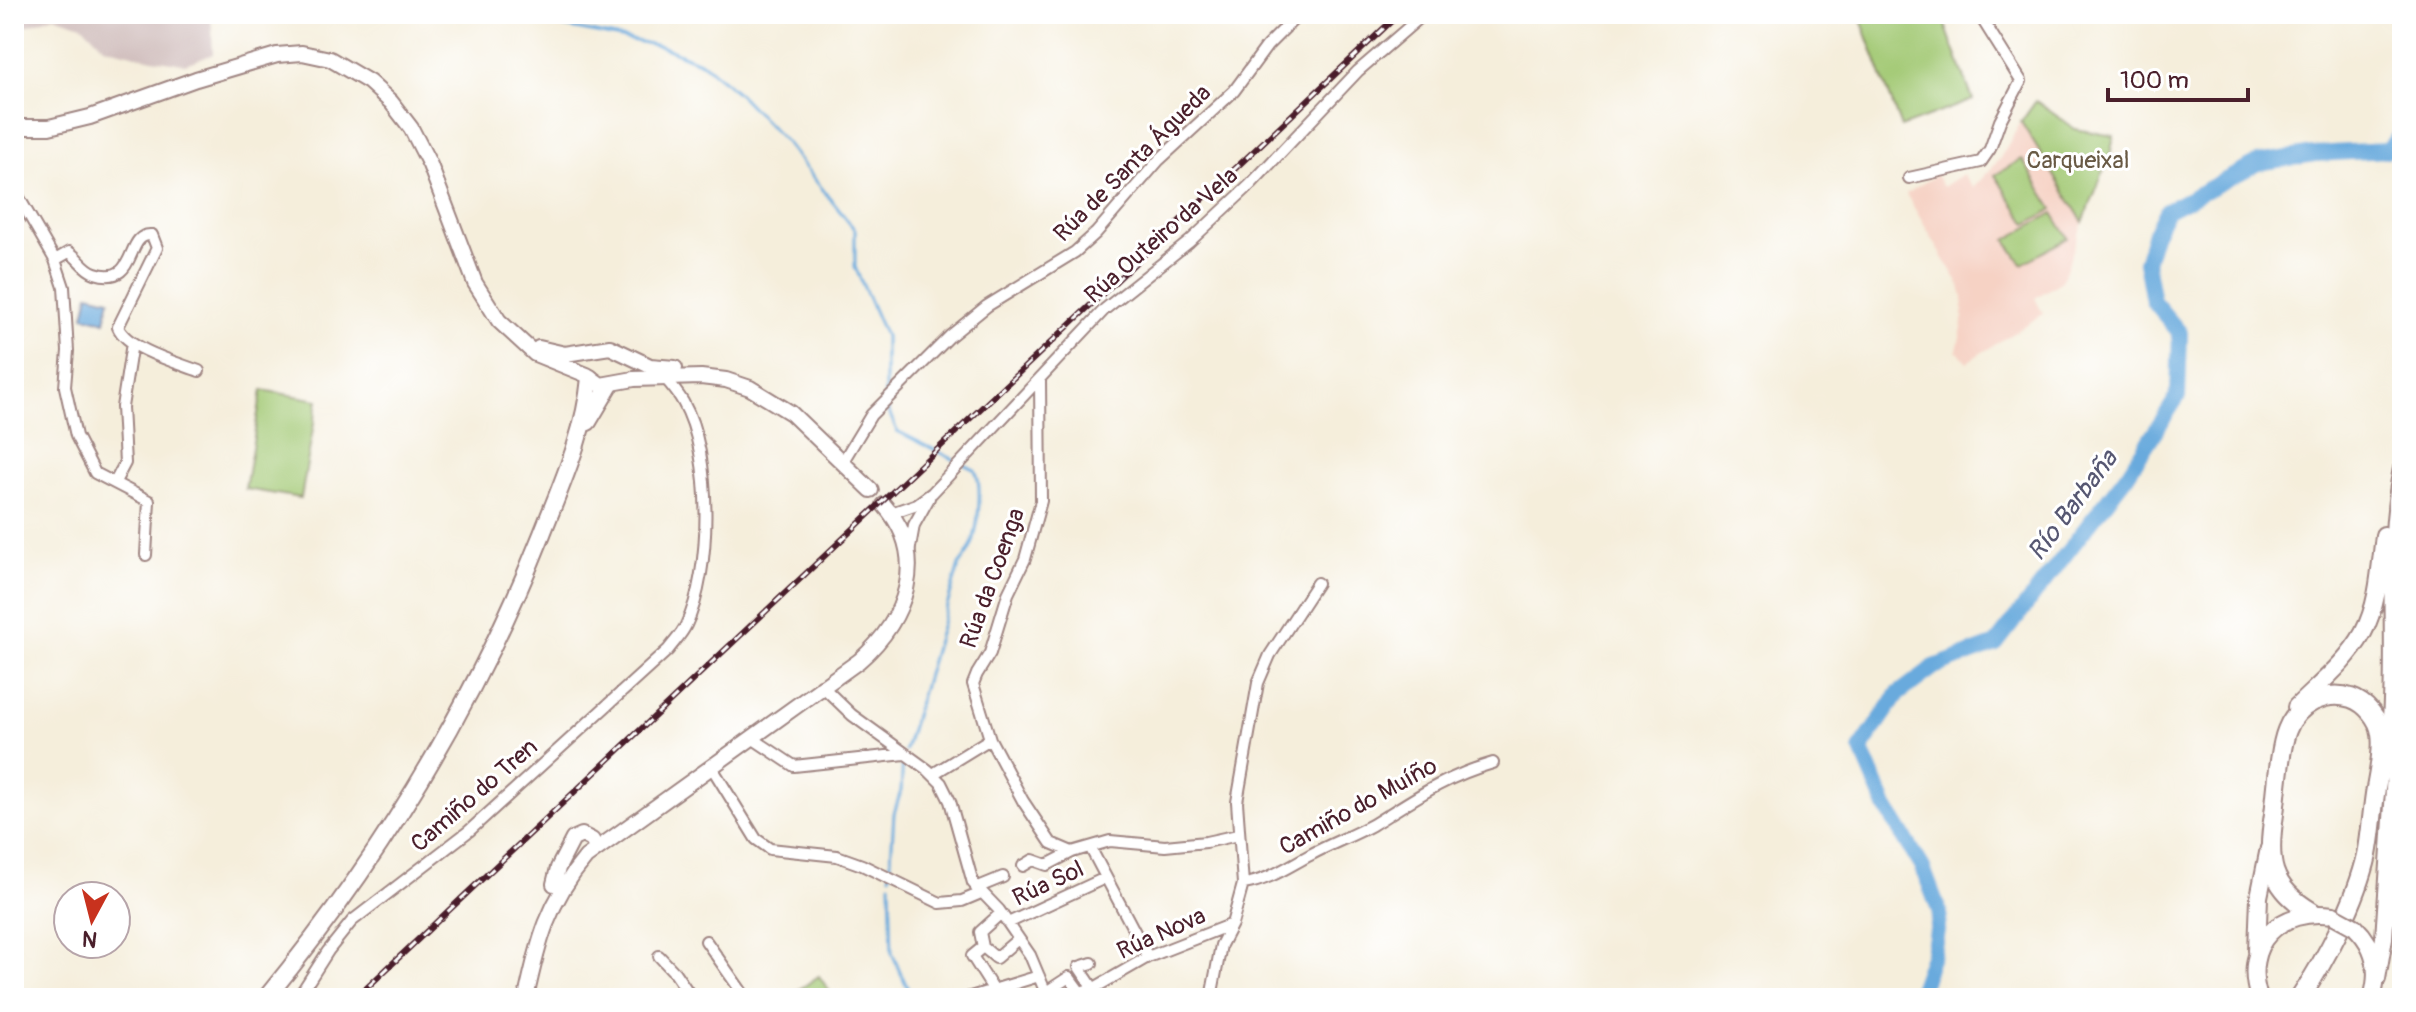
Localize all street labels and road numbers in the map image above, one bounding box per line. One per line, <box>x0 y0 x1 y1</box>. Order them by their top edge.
street label: Rúa de Santa Águeda <box>1048 79 1217 248</box>
street label: Rúa Outeiro da Vela <box>1079 161 1244 310</box>
street label: Rúa da Coenga <box>954 504 1031 652</box>
street label: Camiño do Tren <box>405 732 544 858</box>
street label: Camiño do Muíño <box>1274 751 1442 862</box>
street label: Rúa Sol <box>1008 854 1088 913</box>
street label: Rúa Nova <box>1112 901 1210 966</box>

